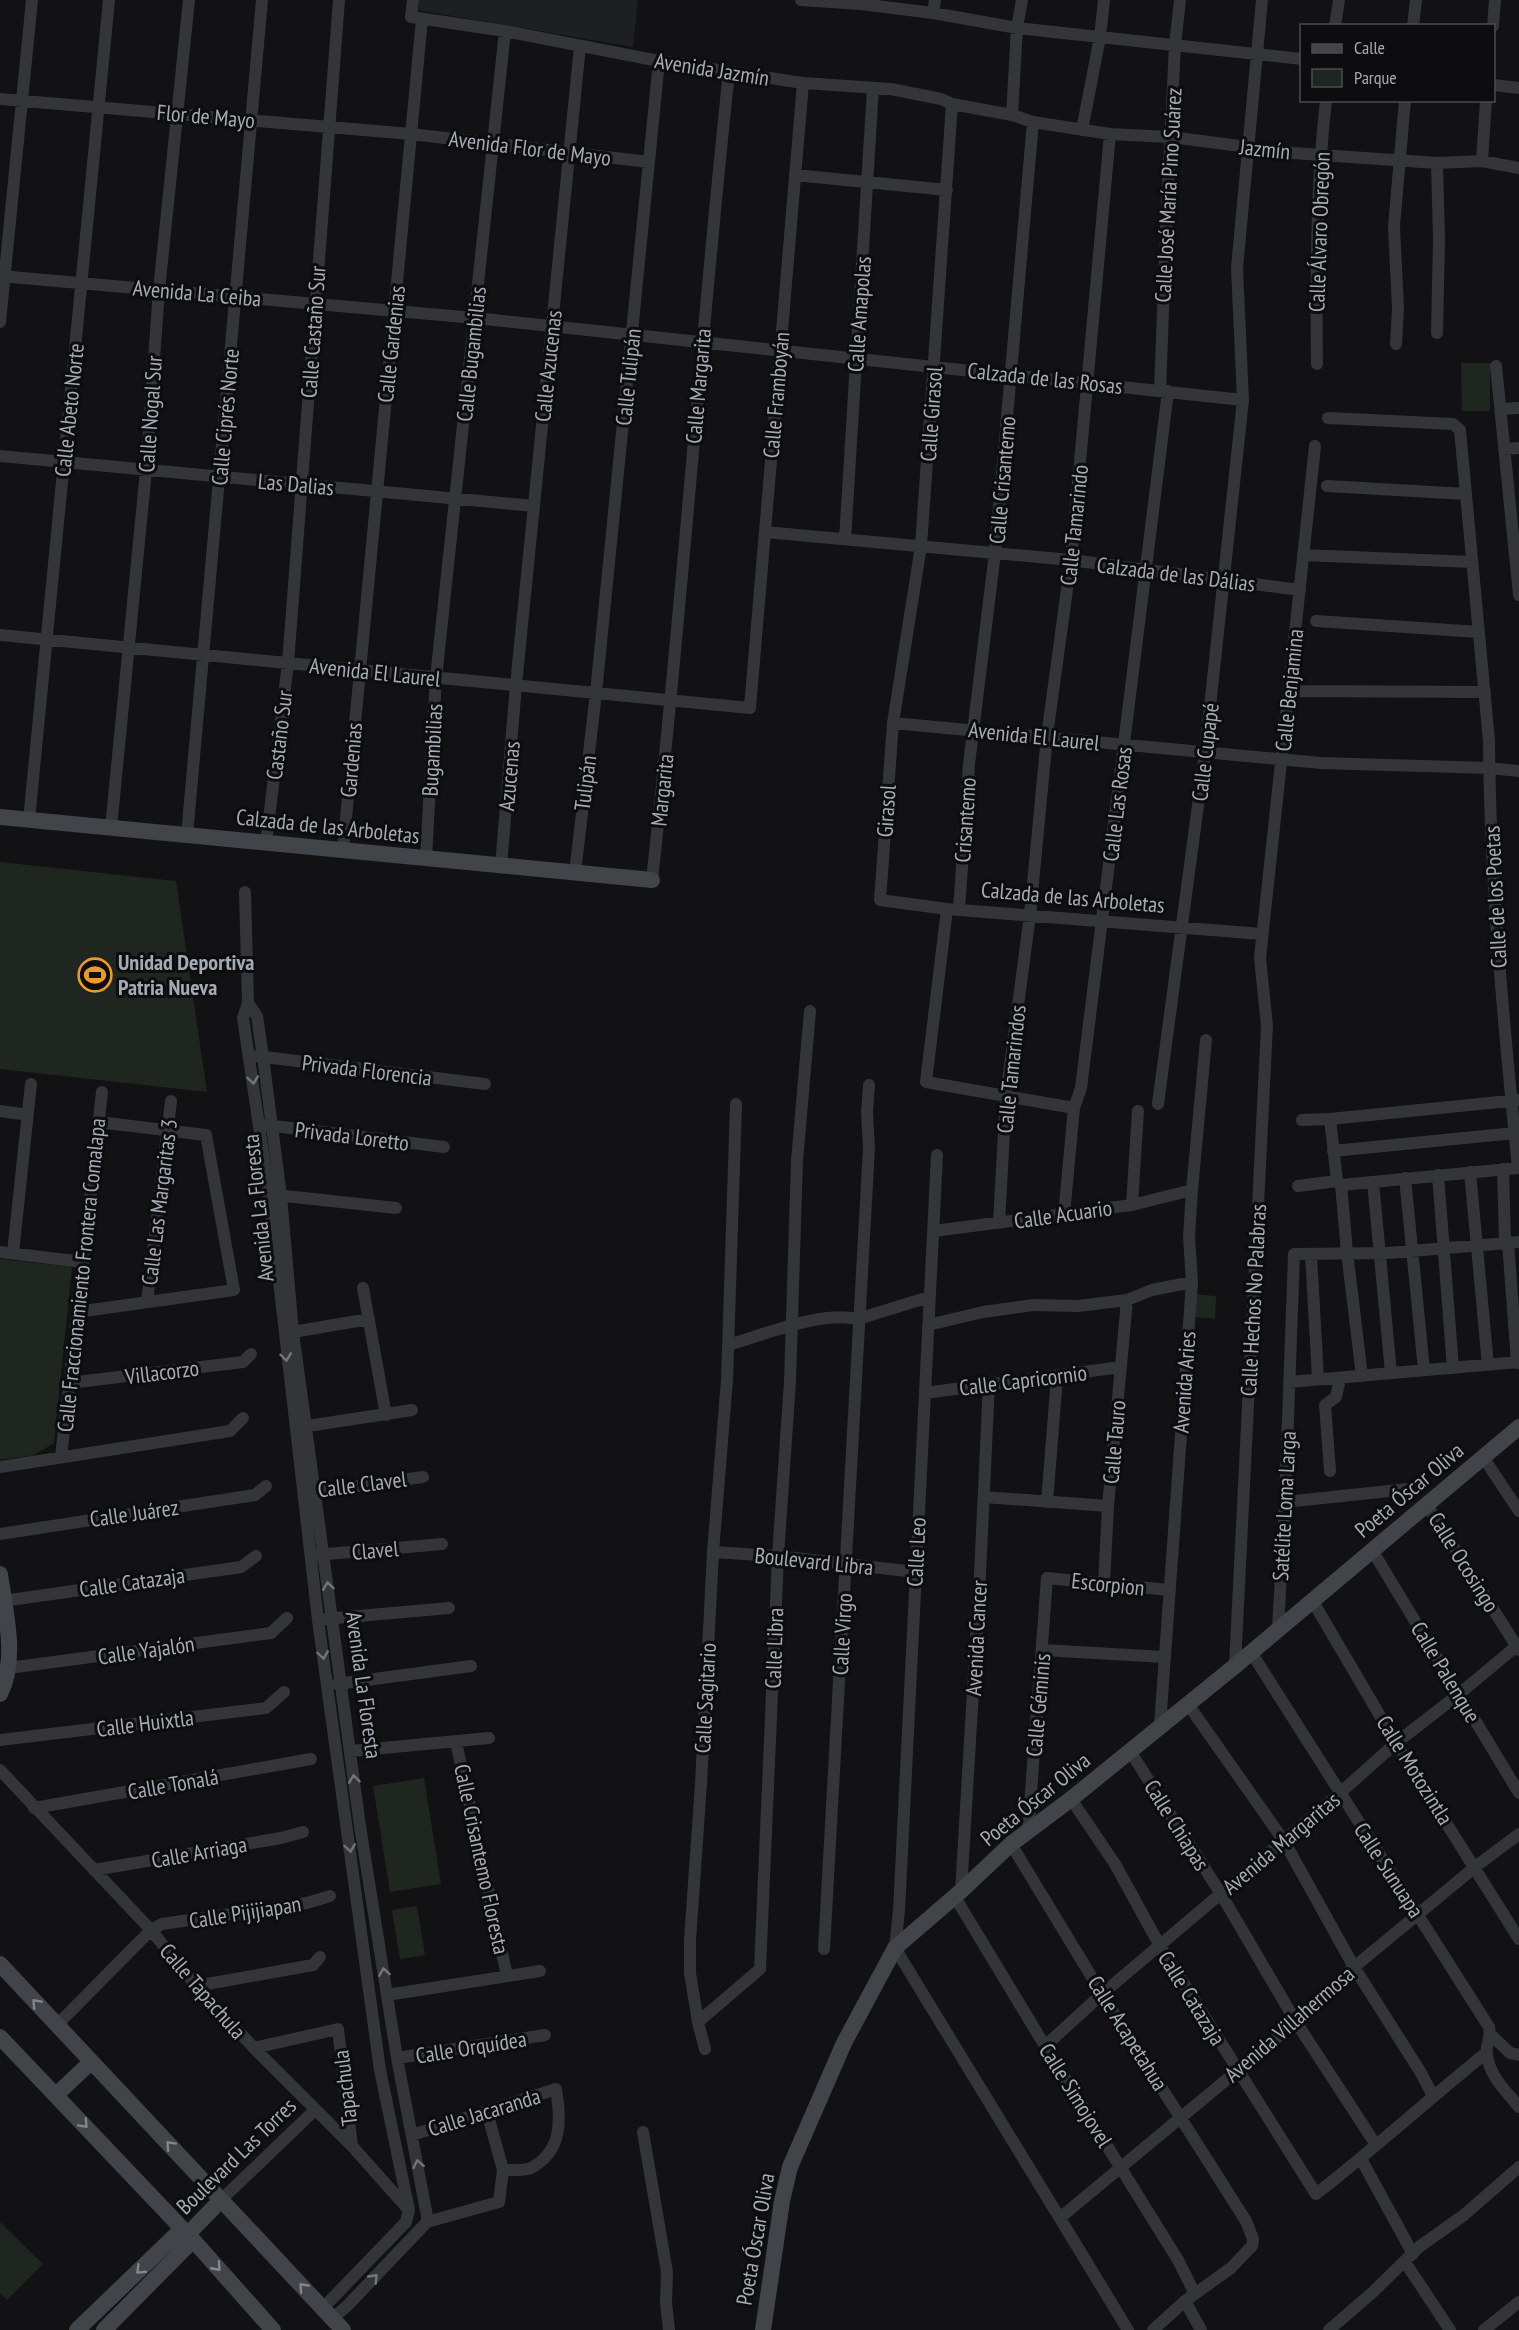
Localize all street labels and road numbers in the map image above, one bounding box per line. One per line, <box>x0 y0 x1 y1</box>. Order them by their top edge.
street label: Avenida Jazmín <box>653 46 771 92</box>
street label: Calle José María Pino Suárez <box>1148 87 1188 303</box>
street label: Flor de Mayo <box>156 98 256 134</box>
street label: Avenida Flor de Mayo <box>447 124 613 172</box>
street label: Jazmín <box>1237 132 1292 166</box>
street label: Calle Álvaro Obregón <box>1302 151 1336 313</box>
street label: Calle Amapolas <box>841 255 877 373</box>
street label: Calle Castaño Sur <box>294 265 332 399</box>
street label: Avenida La Ceiba <box>132 273 262 313</box>
street label: Calle Gardenias <box>371 284 411 404</box>
street label: Calle Bugambilias <box>450 285 492 423</box>
street label: Calle Azucenas <box>528 309 568 423</box>
street label: Calle Tulipán <box>609 327 647 427</box>
street label: Calle Margarita <box>679 327 717 445</box>
street label: Calle Framboyán <box>757 331 795 459</box>
street label: Calle Abeto Norte <box>48 342 90 478</box>
street label: Calle Ciprés Norte <box>205 347 245 487</box>
street label: Calle Nogal Sur <box>132 355 168 473</box>
street label: Calzada de las Rosas <box>966 356 1124 400</box>
street label: Calle Girasol <box>914 365 948 462</box>
street label: Calle Crisantemo <box>982 415 1022 545</box>
street label: Calle Tamarindo <box>1054 463 1094 587</box>
street label: Las Dalias <box>257 467 335 501</box>
street label: Calzada de las Dálias <box>1095 550 1257 598</box>
street label: Calle Benjamina <box>1269 627 1309 753</box>
street label: Avenida El Laurel <box>308 651 443 693</box>
street label: Castaño Sur <box>260 689 298 781</box>
street label: Calle Cupapé <box>1185 701 1225 803</box>
street label: Bugambilias <box>416 703 448 797</box>
street label: Avenida El Laurel <box>967 715 1102 757</box>
street label: Gardenias <box>334 721 368 799</box>
street label: Azucenas <box>492 740 526 812</box>
street label: Calle Las Rosas <box>1096 745 1138 863</box>
street label: Margarita <box>644 752 680 828</box>
street label: Tulipán <box>568 754 602 812</box>
street label: Crisantemo <box>948 776 982 864</box>
street label: Girasol <box>870 783 902 838</box>
street label: Calzada de las Arboletas <box>235 802 421 850</box>
street label: Calle de los Poetas <box>1477 825 1513 969</box>
street label: Calzada de las Arboletas <box>980 875 1166 919</box>
street label: Calle Tamarindos <box>990 1003 1032 1135</box>
street label: Privada Florencia <box>301 1048 433 1092</box>
street label: Privada Loretto <box>293 1115 411 1157</box>
street label: Calle Fraccionamiento Frontera Comalapa <box>51 1117 111 1433</box>
street label: Calle Las Margaritas 3 <box>135 1117 183 1287</box>
street label: Avenida La Floresta <box>236 1133 280 1283</box>
street label: Calle Acuario <box>1012 1193 1114 1235</box>
street label: Calle Hechos No Palabras <box>1234 1203 1272 1397</box>
street label: Avenida Aries <box>1166 1330 1202 1434</box>
street label: Villacorzo <box>122 1354 201 1391</box>
street label: Calle Capricornio <box>958 1358 1088 1402</box>
street label: Calle Tauro <box>1096 1399 1132 1485</box>
street label: Satélite Loma Larga <box>1266 1430 1302 1582</box>
street label: Poeta Óscar Oliva <box>1349 1436 1469 1544</box>
street label: Calle Clavel <box>316 1465 409 1503</box>
street label: Calle Juárez <box>88 1493 180 1533</box>
street label: Calle Ocosingo <box>1422 1507 1506 1617</box>
street label: Calle Leo <box>900 1517 932 1587</box>
street label: Clavel <box>350 1534 400 1566</box>
street label: Boulevard Libra <box>753 1541 875 1581</box>
street label: Calle Catazaja <box>77 1561 187 1603</box>
street label: Escorpion <box>1070 1566 1146 1602</box>
street label: Avenida Cancer <box>959 1580 993 1696</box>
street label: Calle Virgo <box>826 1592 858 1676</box>
street label: Calle Libra <box>759 1607 789 1689</box>
street label: Avenida La Floresta <box>340 1610 388 1760</box>
street label: Calle Palenque <box>1405 1616 1487 1728</box>
street label: Calle Yajalón <box>96 1629 196 1671</box>
street label: Calle Sagitario <box>688 1642 722 1754</box>
street label: Calle Géminis <box>1020 1652 1056 1758</box>
street label: Calle Huixtla <box>95 1703 195 1743</box>
street label: Calle Motozintla <box>1370 1710 1460 1830</box>
street label: Poeta Óscar Oliva <box>974 1746 1096 1852</box>
street label: Calle Crisantemo Floresta <box>448 1761 516 1957</box>
street label: Calle Tonalá <box>126 1762 220 1806</box>
street label: Calle Chiapas <box>1138 1774 1216 1876</box>
street label: Avenida Margaritas <box>1216 1786 1346 1900</box>
street label: Calle Sunuapa <box>1348 1817 1430 1923</box>
street label: Calle Arriaga <box>149 1830 249 1874</box>
street label: Calle Pijijiapan <box>187 1889 303 1935</box>
street label: Calle Tapachula <box>154 1937 252 2045</box>
street label: Calle Catazaja <box>1152 1946 1232 2050</box>
street label: Avenida Villahermosa <box>1218 1960 1360 2088</box>
street label: Calle Acapetahua <box>1082 1970 1174 2096</box>
street label: Calle Orquídea <box>414 2024 528 2070</box>
street label: Calle Simojovel <box>1033 2038 1119 2153</box>
street label: Tapachula <box>326 2049 364 2127</box>
street label: Calle Jacaranda <box>424 2082 544 2142</box>
street label: Boulevard Las Torres <box>170 2092 302 2220</box>
street label: Poeta Óscar Oliva <box>730 2171 780 2307</box>

